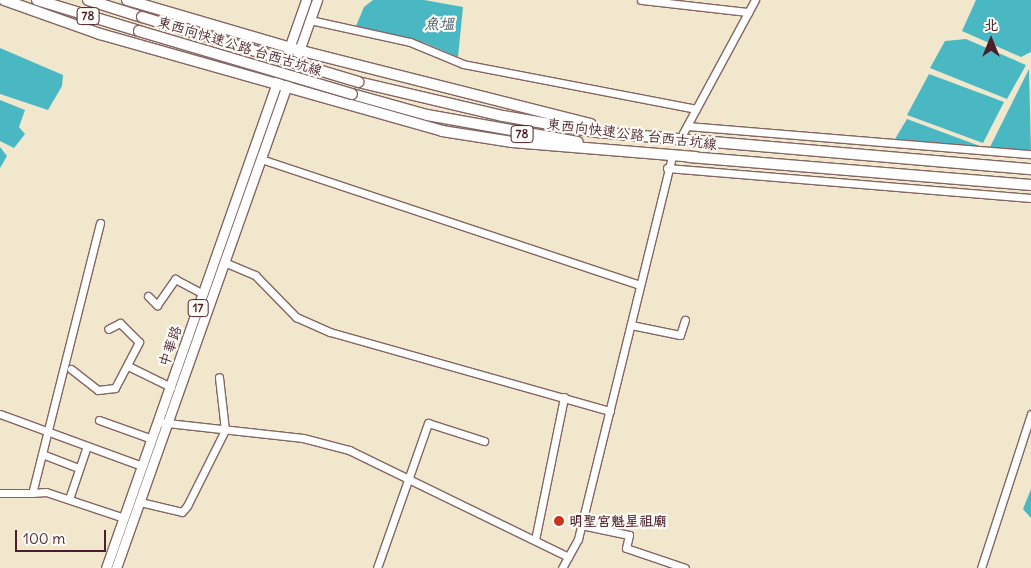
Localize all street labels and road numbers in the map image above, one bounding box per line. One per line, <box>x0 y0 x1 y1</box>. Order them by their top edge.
road number: 78 <box>76 7 100 26</box>
street label: 東西向快速公路 台西古坑線 <box>156 13 324 79</box>
street label: 東西向快速公路 台西古坑線 <box>546 115 718 153</box>
road number: 78 <box>510 125 534 144</box>
road number: 17 <box>187 298 209 318</box>
street label: 中華路 <box>155 323 185 369</box>

